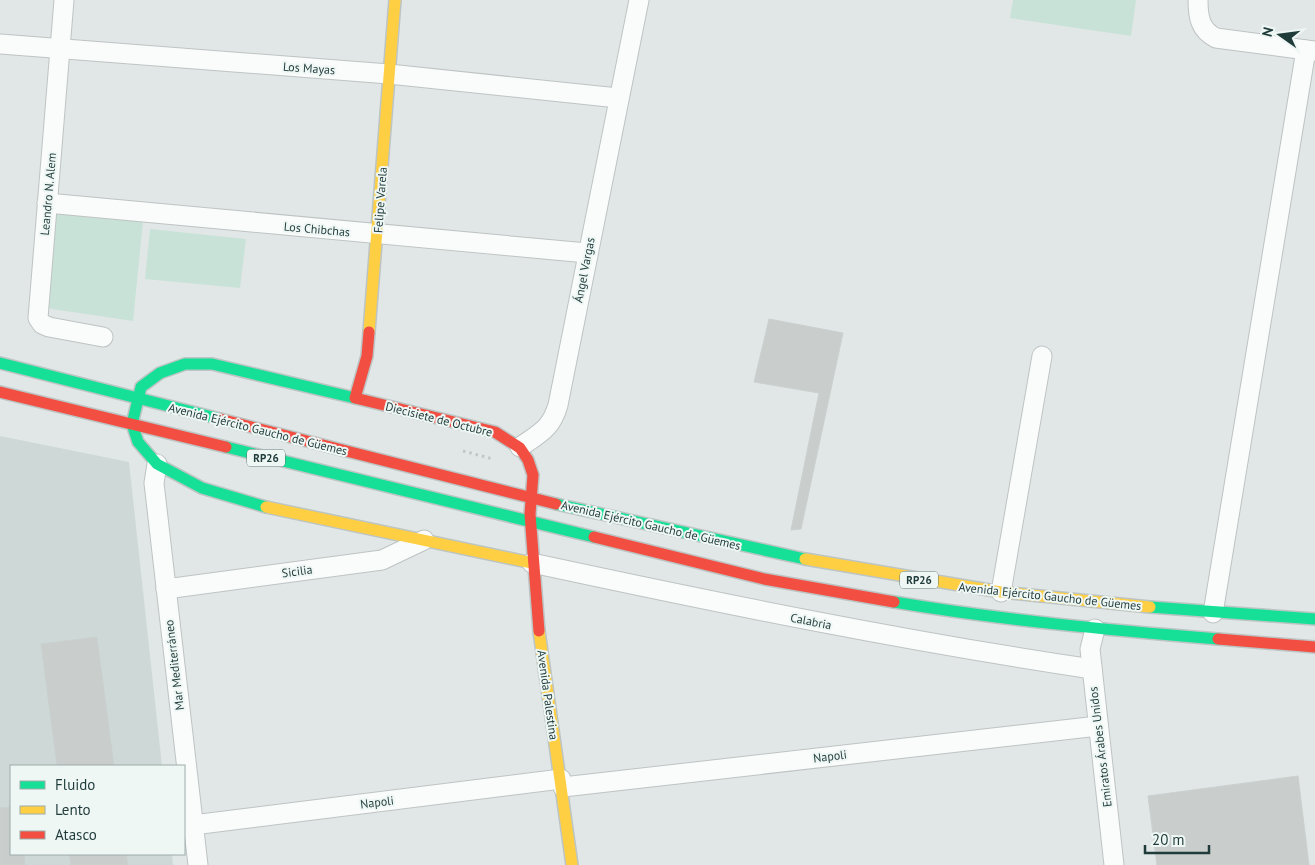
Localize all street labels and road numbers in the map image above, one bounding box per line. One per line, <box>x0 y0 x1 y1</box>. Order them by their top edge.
street label: Los Mayas <box>282 59 336 77</box>
street label: Leandro N. Alem <box>37 152 59 236</box>
street label: Felipe Varela <box>370 166 390 234</box>
street label: Los Chibchas <box>283 219 351 239</box>
street label: Ángel Vargas <box>570 236 598 304</box>
street label: Diecisiete de Octubre <box>384 398 494 440</box>
street label: Avenida Ejército Gaucho de Güemes <box>167 400 349 458</box>
road number: RP26 <box>247 449 285 466</box>
street label: Avenida Ejército Gaucho de Güemes <box>560 497 742 553</box>
street label: Sicilia <box>281 561 313 581</box>
road number: RP26 <box>900 572 938 588</box>
street label: Avenida Ejército Gaucho de Güemes <box>958 579 1142 613</box>
street label: Calabria <box>789 610 833 632</box>
street label: Mar Mediterráneo <box>161 619 187 711</box>
street label: Avenida Palestina <box>534 649 562 741</box>
street label: Emiratos Árabes Unidos <box>1085 686 1115 808</box>
street label: Napoli <box>812 747 848 765</box>
street label: Napoli <box>359 793 395 811</box>

